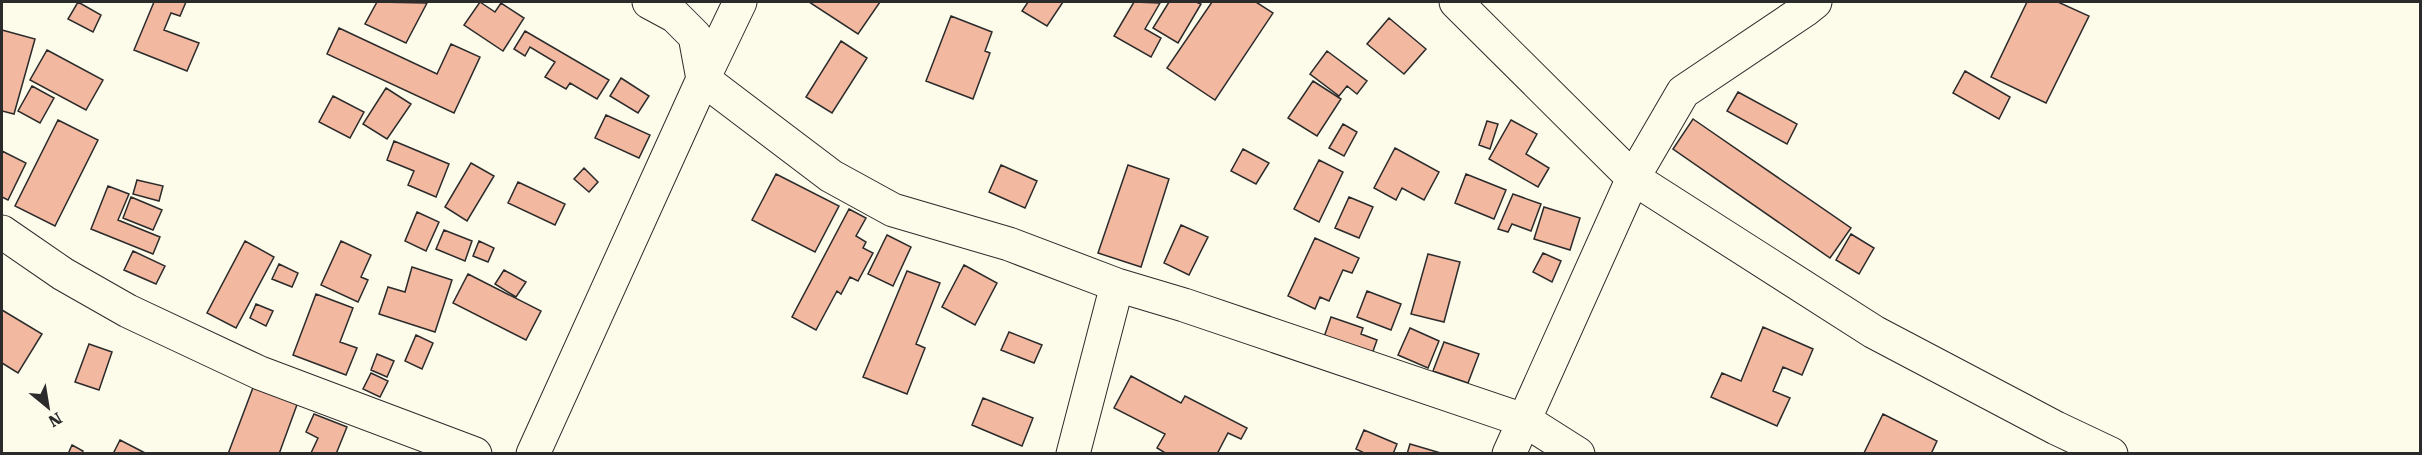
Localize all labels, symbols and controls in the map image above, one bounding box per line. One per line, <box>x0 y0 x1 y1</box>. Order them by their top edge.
north arrow <box>18 377 78 437</box>
text: N <box>45 408 65 431</box>

